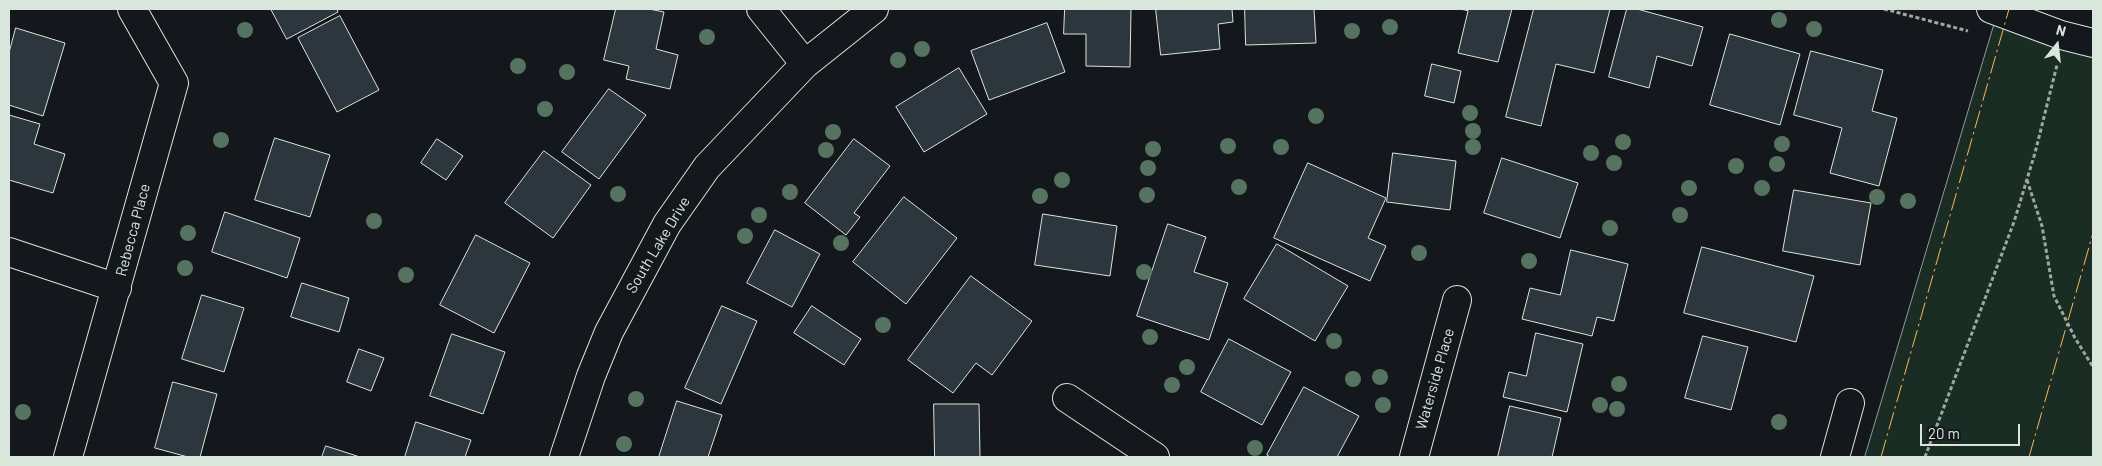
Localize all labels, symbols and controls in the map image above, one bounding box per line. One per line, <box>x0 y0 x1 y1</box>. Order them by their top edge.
north arrow <box>2032 20 2082 70</box>
text: N <box>2054 21 2068 40</box>
street label: Rebecca Place <box>112 182 154 278</box>
street label: South Lake Drive <box>622 193 694 297</box>
street label: Waterside Place <box>1412 326 1458 432</box>
scale bar <box>1922 414 2022 446</box>
text: 20 m <box>1928 424 1960 442</box>

